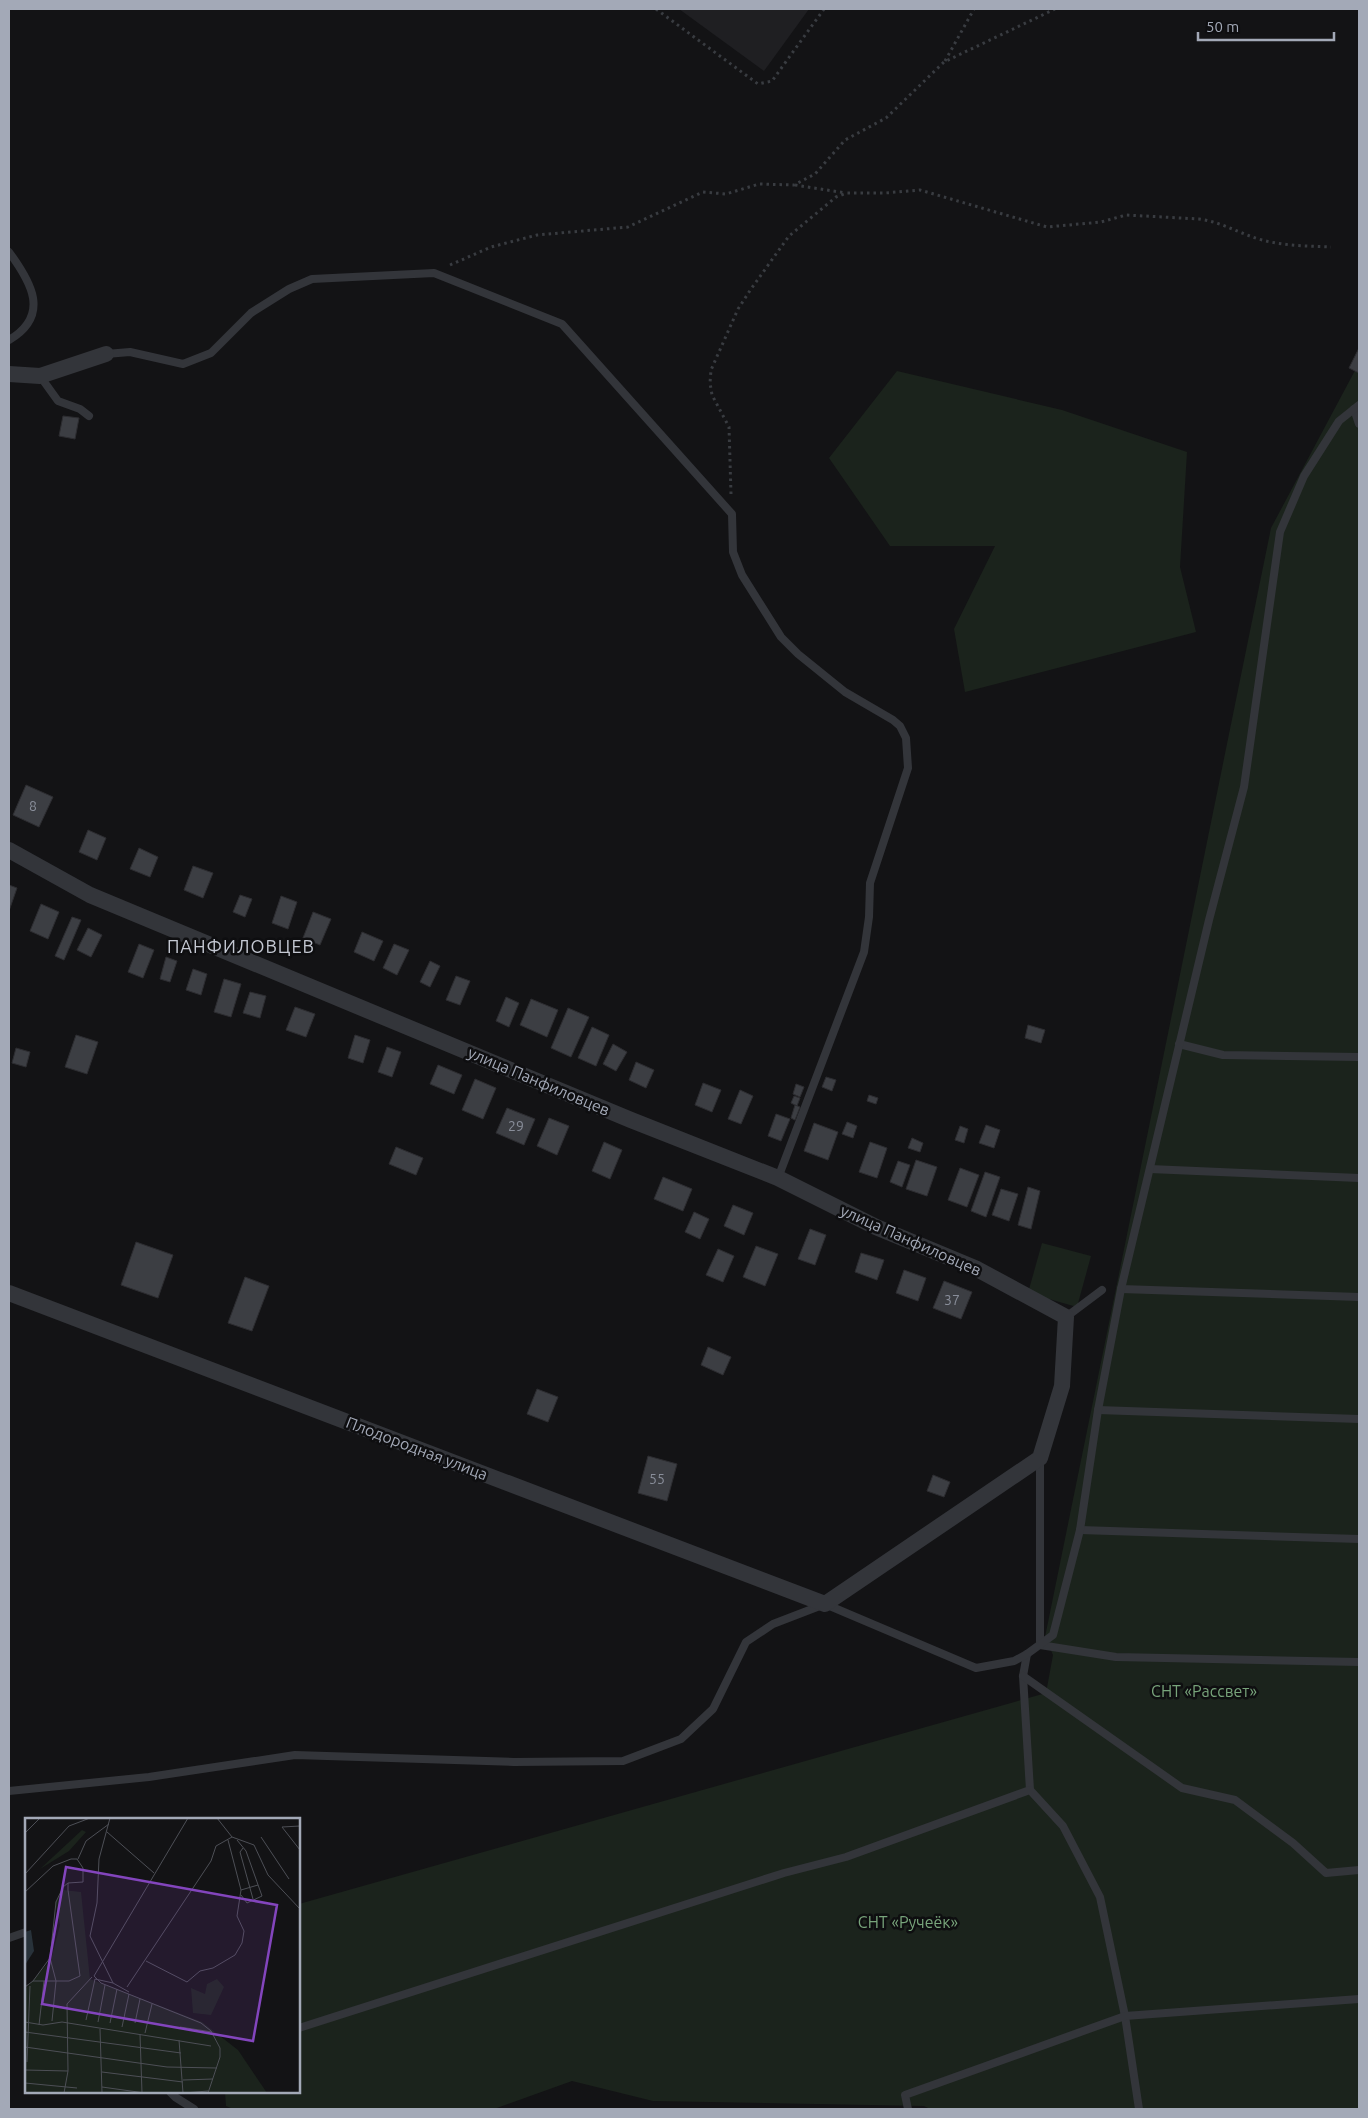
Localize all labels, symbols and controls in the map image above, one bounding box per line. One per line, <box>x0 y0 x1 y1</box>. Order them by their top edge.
scale bar <box>1198 10 1334 42</box>
text: 50 m <box>1206 18 1239 35</box>
house number: 8 <box>29 798 37 814</box>
district label: ПАНФИЛОВЦЕВ <box>167 936 315 956</box>
street label: улица Панфиловцев <box>465 1043 613 1119</box>
house number: 29 <box>508 1118 524 1134</box>
street label: улица Панфиловцев <box>838 1201 984 1279</box>
house number: 37 <box>944 1292 960 1308</box>
street label: Плодородная улица <box>344 1413 490 1483</box>
house number: 55 <box>649 1471 665 1487</box>
park label: СНТ «Рассвет» <box>1151 1682 1257 1700</box>
inset map <box>25 1818 300 2093</box>
park label: СНТ «Ручеёк» <box>858 1913 958 1931</box>

